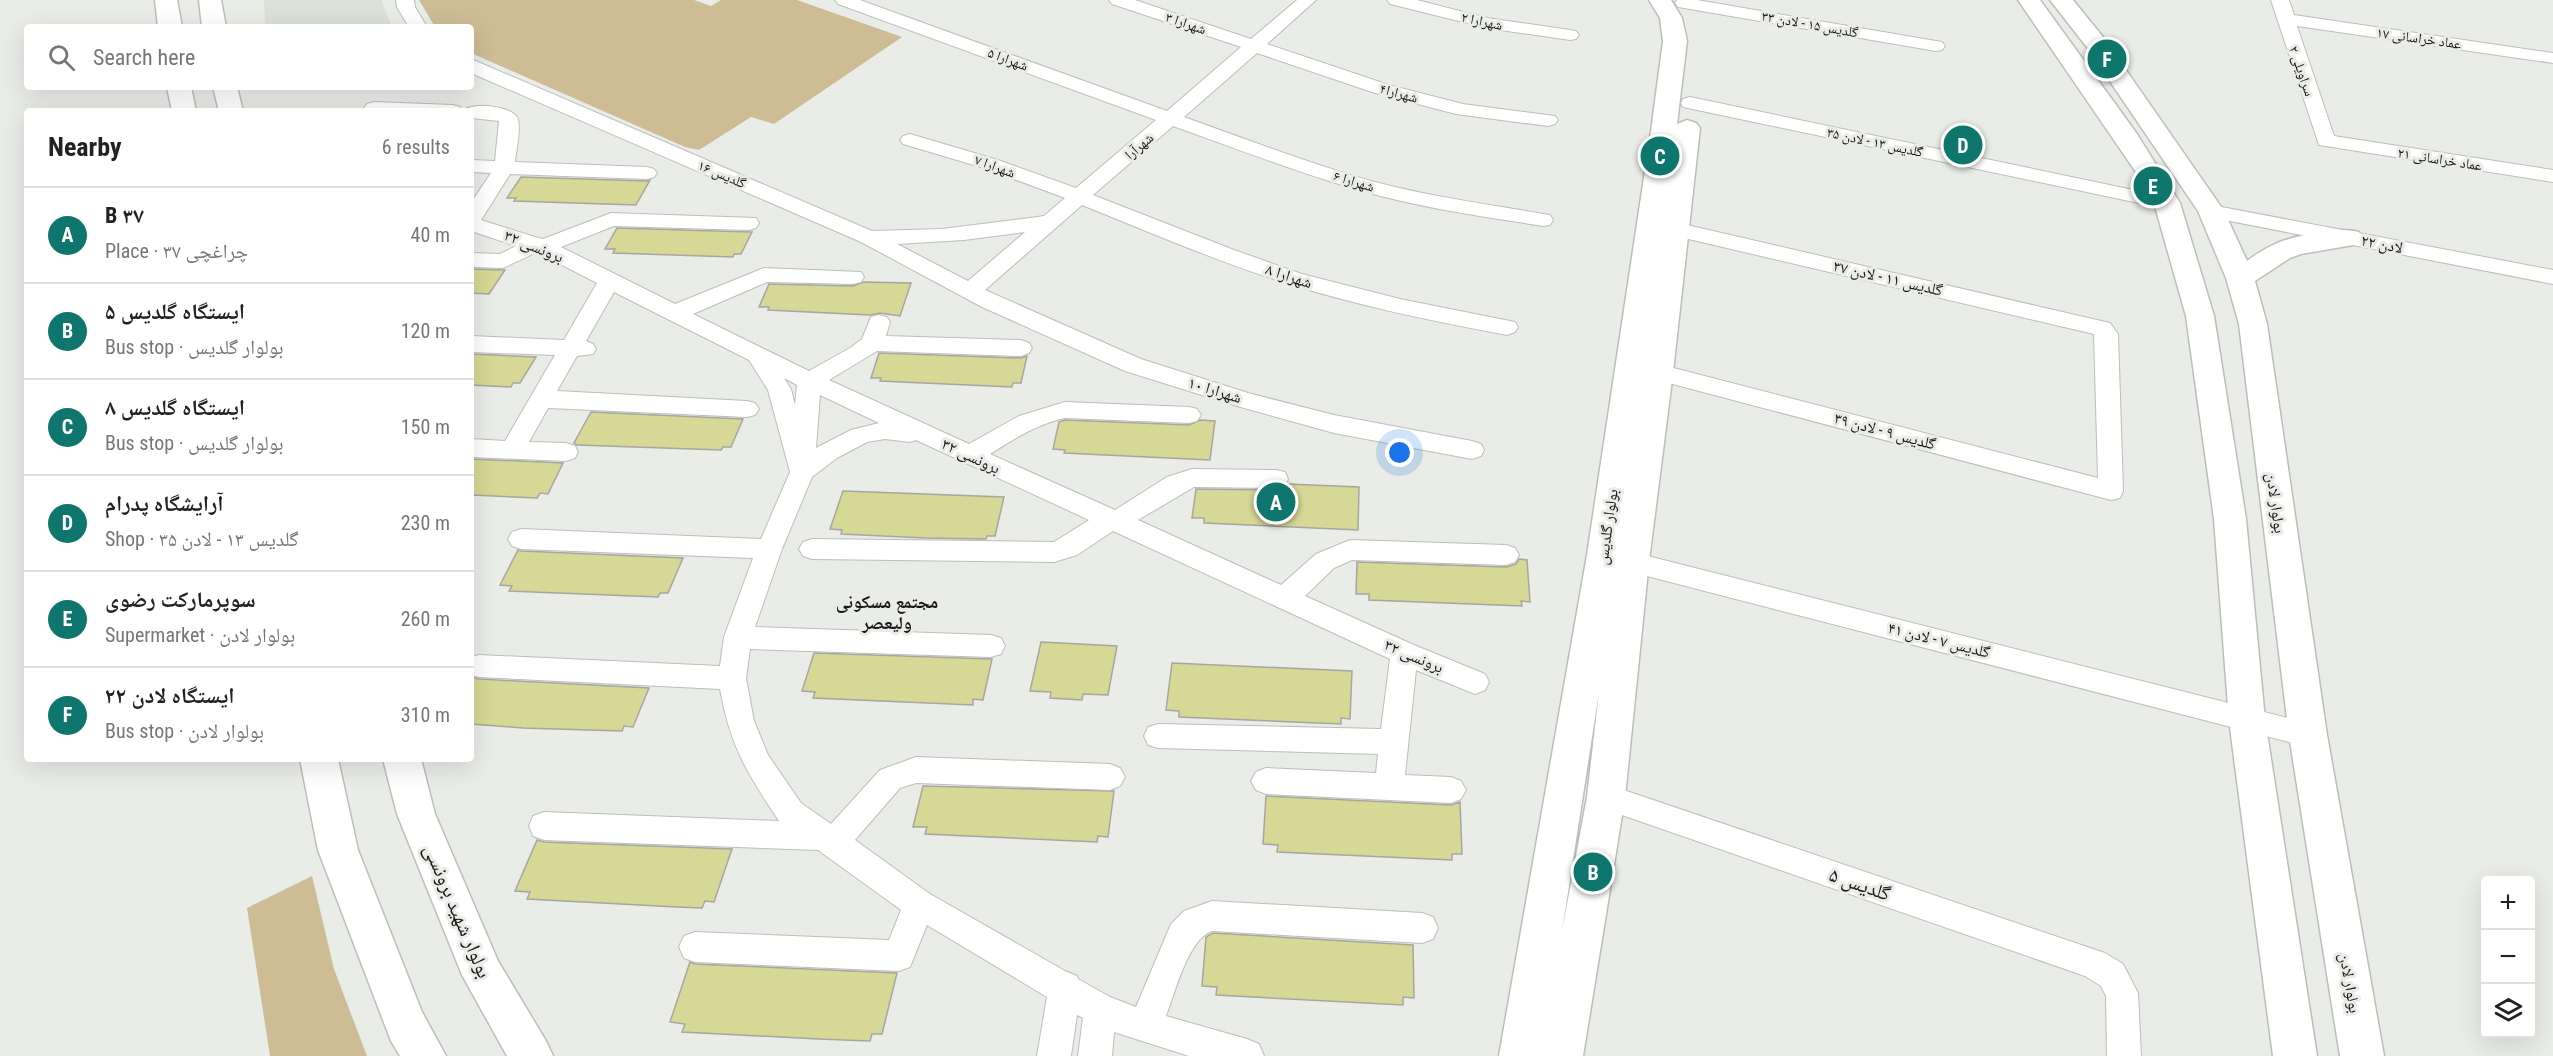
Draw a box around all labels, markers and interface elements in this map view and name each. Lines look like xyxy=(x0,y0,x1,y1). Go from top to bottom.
street label: گلدیس ۱۵ - لادن ۳۳ xyxy=(1760,8,1860,41)
street label: شهرارا ۳ xyxy=(1163,9,1208,38)
street label: شهرارا ۲ xyxy=(1460,9,1504,34)
search box xyxy=(24,24,474,90)
street label: عماد خراسانی ۱۷ xyxy=(2376,24,2462,53)
pin: F xyxy=(2088,36,2126,82)
icon: search xyxy=(45,41,78,74)
street label: شهرارا ۵ xyxy=(985,44,1030,75)
street label: سراویلی ۲ xyxy=(2285,44,2318,99)
text: Search here xyxy=(93,45,195,70)
street label: شهرارا۴ xyxy=(1378,80,1420,107)
pin: D xyxy=(1944,122,1982,168)
street label: گلدیس ۱۳ - لادن ۳۵ xyxy=(1825,124,1925,161)
street label: شهرآرا xyxy=(1122,129,1157,163)
text: Nearby xyxy=(48,132,122,162)
pin: C xyxy=(1640,134,1680,178)
text: 6 results xyxy=(382,135,450,159)
street label: عماد خراسانی ۲۱ xyxy=(2396,144,2483,175)
street label: شهرارا ۷ xyxy=(972,151,1017,182)
street label: گلدیس ۱۶ xyxy=(695,157,749,192)
pin: E xyxy=(2134,164,2172,208)
street label: شهرارا ۶ xyxy=(1331,167,1376,196)
text: B ۳۷ xyxy=(105,203,144,228)
text: A xyxy=(62,223,73,247)
text: 40 m xyxy=(411,223,450,247)
street label: برونسی ۳۲ xyxy=(501,226,566,267)
street label: لادن ۲۲ xyxy=(2359,231,2405,258)
text: Place · چراغچی ۳۷ xyxy=(105,239,248,263)
street label: گلدیس ۱۱ - لادن ۳۷ xyxy=(1831,256,1945,301)
street label: شهرارا ۸ xyxy=(1263,260,1315,292)
text: ایستگاه گلدیس ۵ xyxy=(105,299,245,324)
text: B xyxy=(62,319,73,343)
text: 120 m xyxy=(401,319,450,343)
text: Bus stop · بولوار گلدیس xyxy=(105,335,284,359)
street label: شهرارا ۱۰ xyxy=(1186,373,1244,407)
text: ایستگاه گلدیس ۸ xyxy=(105,395,245,420)
street label: گلدیس ۹ - لادن ۳۹ xyxy=(1832,408,1938,455)
text: C xyxy=(62,415,73,439)
text: 150 m xyxy=(401,415,450,439)
text: Bus stop · بولوار گلدیس xyxy=(105,431,284,455)
street label: برونسی ۳۲ xyxy=(938,434,1003,479)
your location xyxy=(1385,438,1414,467)
street label: بولوار لادن xyxy=(2261,472,2290,535)
pin: A xyxy=(1256,480,1296,524)
street label: بولوار گلدیس xyxy=(1592,488,1623,566)
text: آرایشگاه پدرام xyxy=(105,491,224,516)
text: D xyxy=(62,511,73,535)
text: 230 m xyxy=(401,511,450,535)
text: Shop · گلدیس ۱۳ - لادن ۳۵ xyxy=(105,527,299,551)
text: سوپرمارکت رضوی xyxy=(105,587,256,612)
district label: مجتمع مسکونی ولیعصر xyxy=(836,591,938,633)
text: E xyxy=(63,607,72,631)
text: 260 m xyxy=(401,607,450,631)
street label: گلدیس ۷ - لادن ۴۱ xyxy=(1886,618,1992,663)
text: Supermarket · بولوار لادن xyxy=(105,623,295,647)
street label: برونسی ۳۲ xyxy=(1381,635,1446,678)
text: ایستگاه لادن ۲۲ xyxy=(105,683,235,708)
text: F xyxy=(63,703,72,727)
text: 310 m xyxy=(401,703,450,727)
text: Bus stop · بولوار لادن xyxy=(105,719,264,743)
street label: بولوار شهید برونسی xyxy=(419,840,497,982)
pin: B xyxy=(1574,850,1612,894)
street label: گلدیس ۵ xyxy=(1826,862,1894,906)
map controls xyxy=(2481,876,2535,1038)
button: + xyxy=(2481,876,2535,930)
button: − xyxy=(2481,930,2535,984)
street label: بولوار لادن xyxy=(2334,951,2365,1015)
button: layers xyxy=(2481,984,2535,1038)

